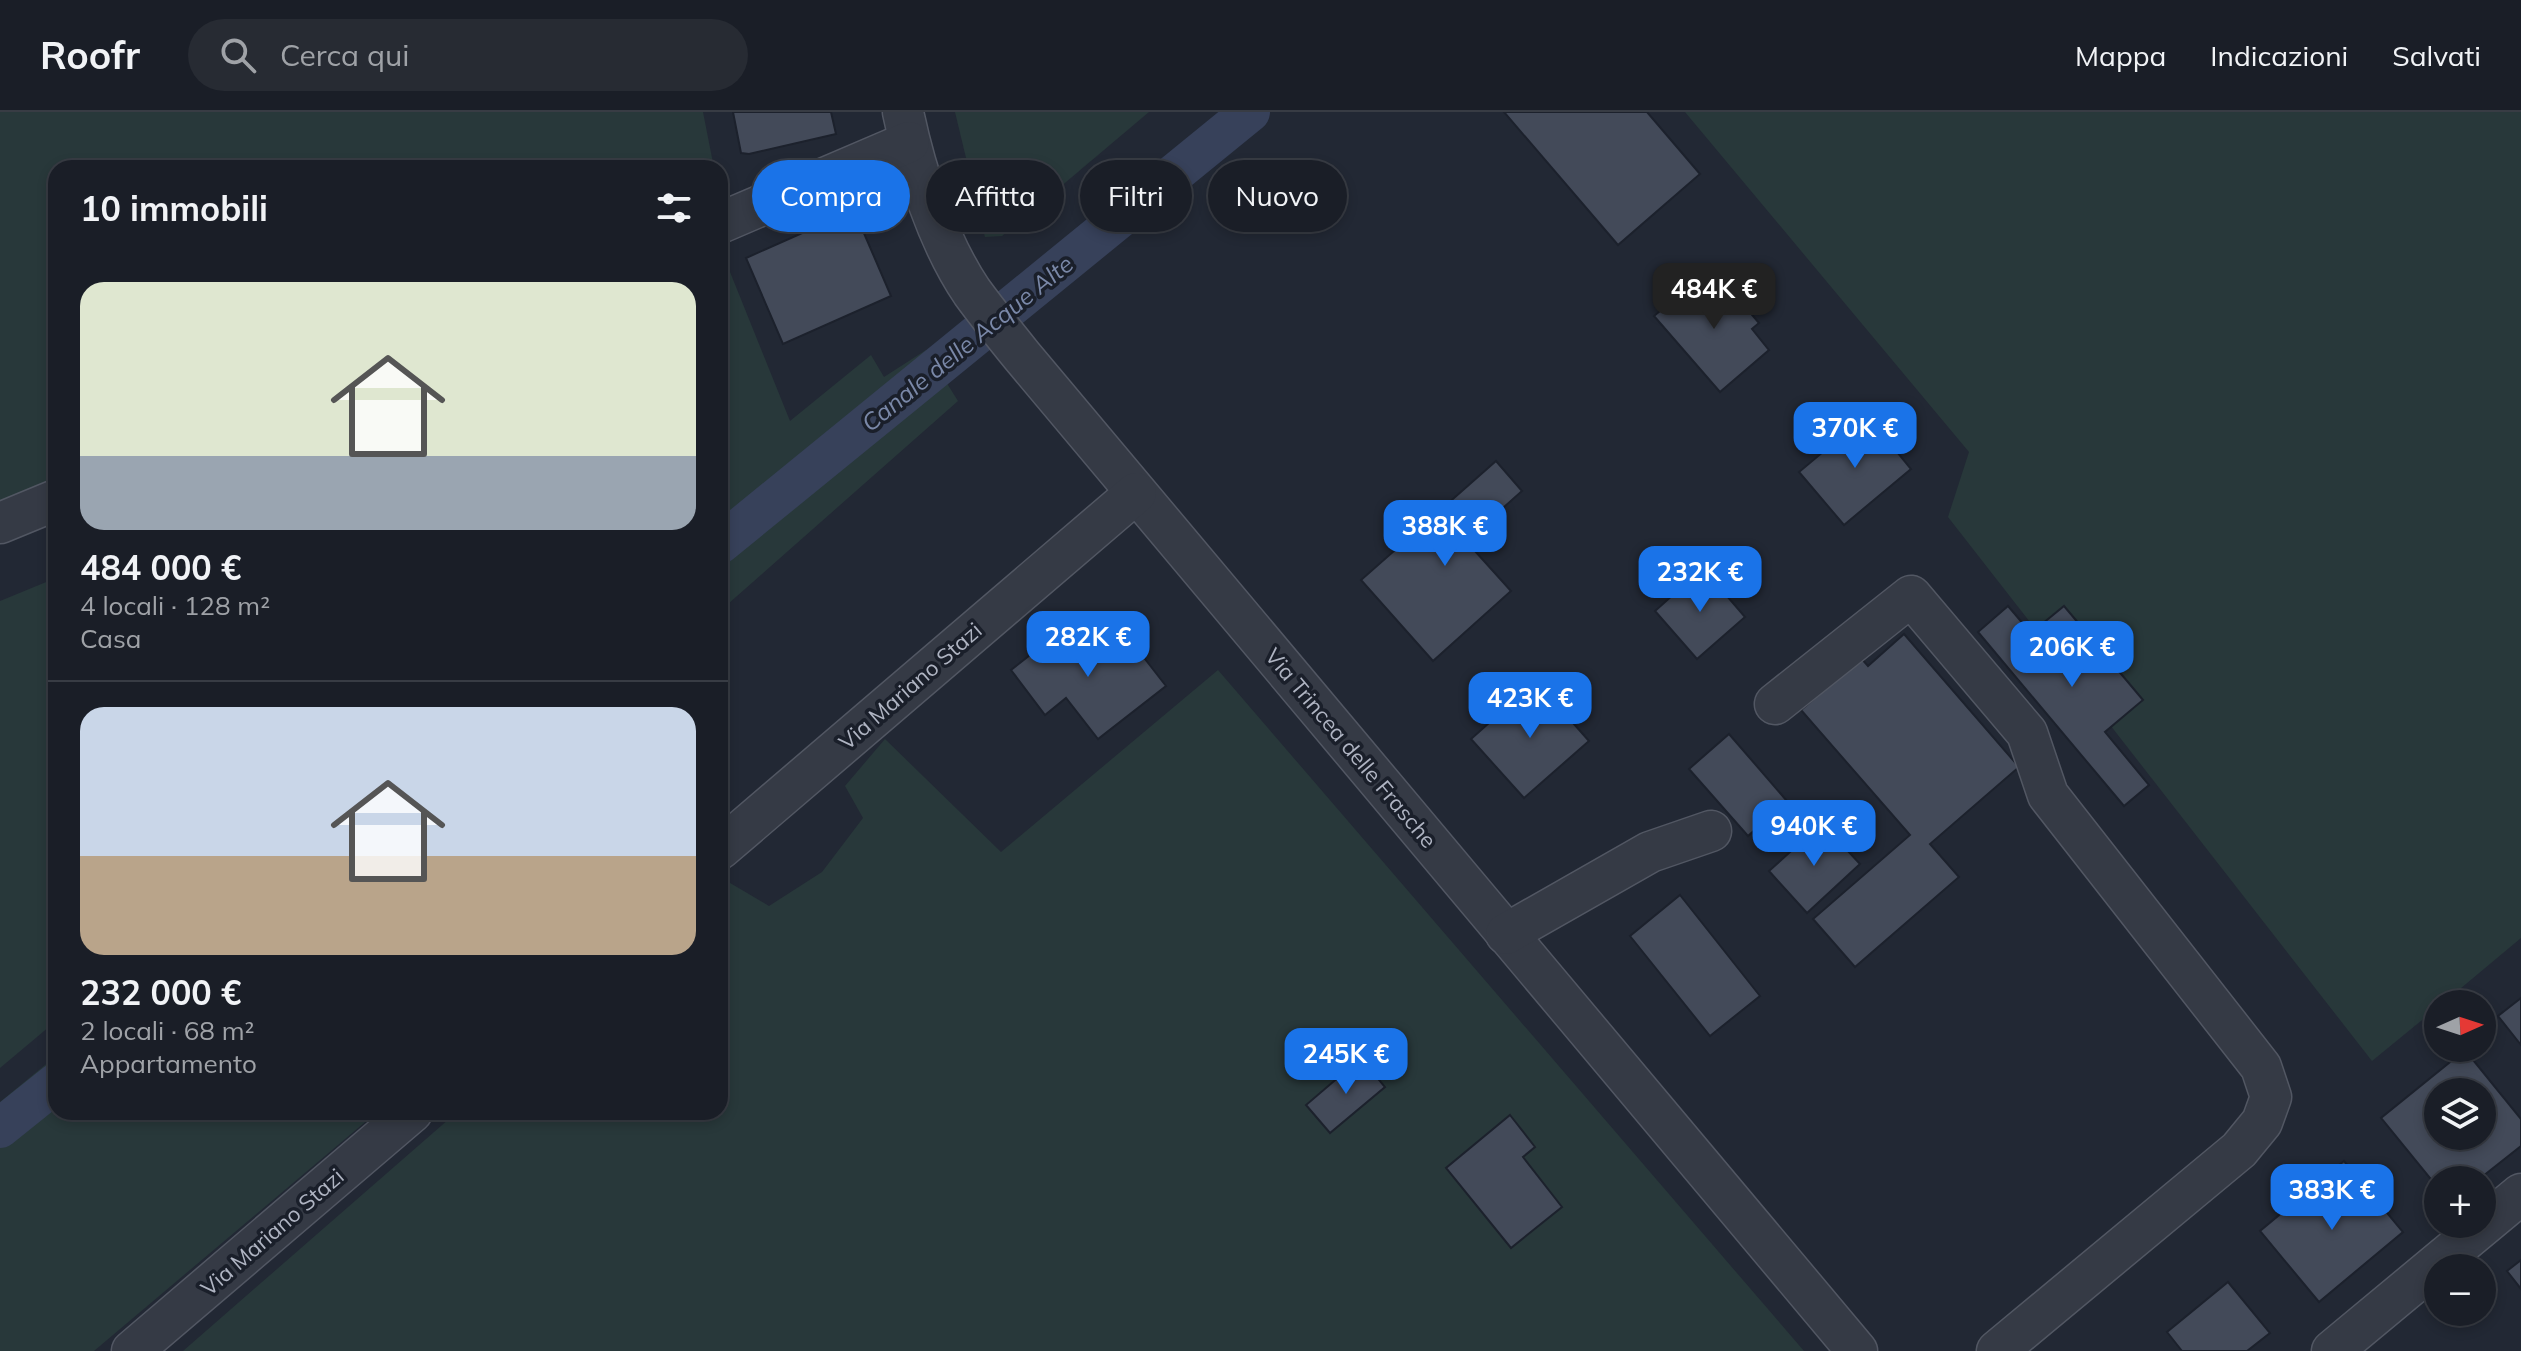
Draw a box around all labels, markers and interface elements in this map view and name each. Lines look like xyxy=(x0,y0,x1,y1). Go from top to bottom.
search box xyxy=(188,19,748,91)
text: Roofr xyxy=(40,31,140,79)
icon: search xyxy=(216,33,260,77)
text: Cerca qui xyxy=(280,36,409,74)
text: Mappa xyxy=(2075,38,2166,73)
text: Indicazioni xyxy=(2210,38,2348,73)
text: Salvati xyxy=(2392,38,2481,73)
chip: Compra xyxy=(752,160,910,232)
chip: Affitta xyxy=(926,160,1064,232)
chip: Filtri xyxy=(1080,160,1192,232)
chip: Nuovo xyxy=(1208,160,1347,232)
icon: filters xyxy=(652,186,696,230)
text: 10 immobili xyxy=(80,187,268,230)
water label: Canale delle Acque Alte xyxy=(855,248,1079,438)
pin: 484K € xyxy=(1649,263,1779,331)
text: 484K € xyxy=(1671,272,1757,305)
icon: home xyxy=(316,334,460,478)
pin: 370K € xyxy=(1790,402,1920,470)
text: 370K € xyxy=(1812,411,1898,444)
pin: 388K € xyxy=(1380,500,1510,568)
text: 388K € xyxy=(1402,509,1488,542)
text: 484 000 € xyxy=(80,546,241,589)
pin: 232K € xyxy=(1635,546,1765,614)
text: 232K € xyxy=(1657,555,1743,588)
text: 4 locali · 128 m² xyxy=(80,589,270,622)
pin: 282K € xyxy=(1023,611,1153,679)
street label: Via Mariano Stazi xyxy=(833,616,987,756)
text: 282K € xyxy=(1045,620,1131,653)
pin: 206K € xyxy=(2007,621,2137,689)
text: Casa xyxy=(80,622,141,655)
text: 206K € xyxy=(2029,630,2115,663)
street label: Via Trincea delle Frasche xyxy=(1259,642,1443,854)
pin: 423K € xyxy=(1465,672,1595,740)
text: 423K € xyxy=(1487,681,1573,714)
icon: home xyxy=(316,759,460,903)
pin: 940K € xyxy=(1749,800,1879,868)
text: 940K € xyxy=(1771,809,1857,842)
text: 232 000 € xyxy=(80,971,241,1014)
north arrow xyxy=(2424,990,2496,1062)
map controls xyxy=(2424,990,2496,1326)
text: 2 locali · 68 m² xyxy=(80,1014,254,1047)
pin: 245K € xyxy=(1281,1028,1411,1096)
text: 245K € xyxy=(1303,1037,1389,1070)
text: Appartamento xyxy=(80,1047,257,1080)
button: layers xyxy=(2424,1078,2496,1150)
street label: Via Mariano Stazi xyxy=(195,1162,349,1302)
pin: 383K € xyxy=(2267,1164,2397,1232)
button: + xyxy=(2424,1166,2496,1238)
text: 383K € xyxy=(2289,1173,2375,1206)
button: − xyxy=(2424,1254,2496,1326)

